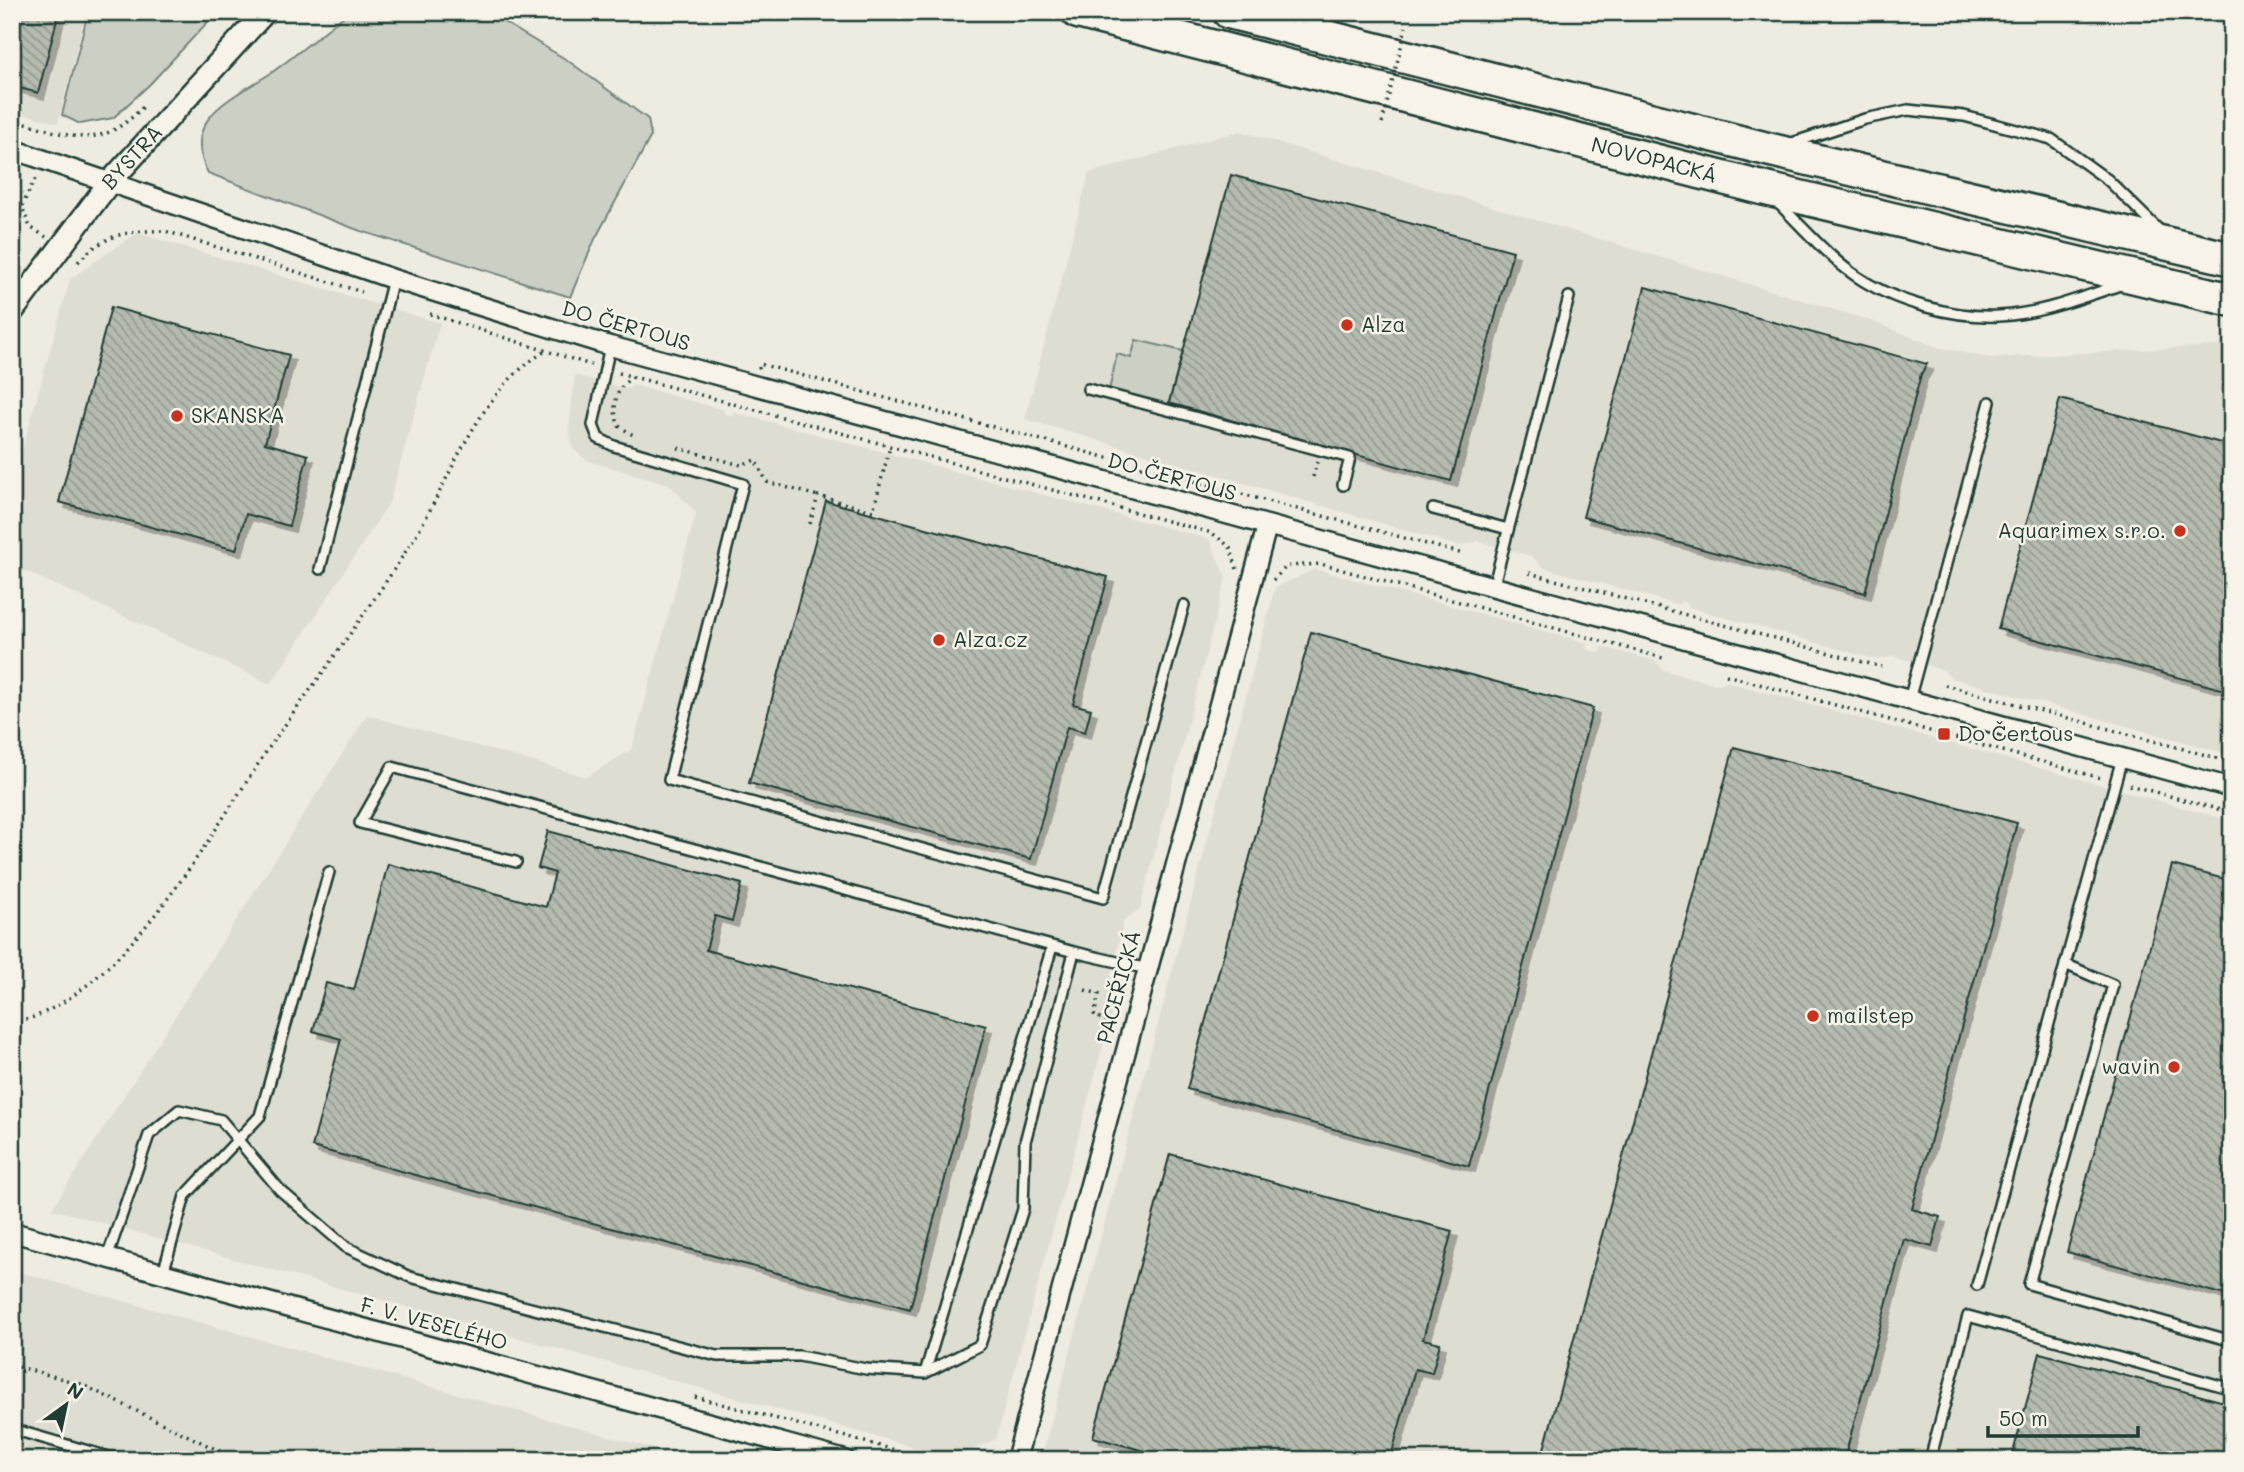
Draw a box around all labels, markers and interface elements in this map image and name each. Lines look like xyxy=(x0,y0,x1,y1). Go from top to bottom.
street label: BYSTRÁ xyxy=(95,118,168,194)
street label: NOVOPACKÁ xyxy=(1589,130,1720,188)
street label: DO ČERTOUS xyxy=(559,293,694,356)
place label: Alza xyxy=(1361,310,1406,337)
marker: Alza xyxy=(1339,317,1355,333)
place label: SKANSKA xyxy=(191,401,285,428)
marker: SKANSKA xyxy=(169,408,185,424)
street label: DO ČERTOUS xyxy=(1105,445,1240,506)
place label: Aquarimex s.r.o. xyxy=(1997,516,2166,543)
marker: Aquarimex s.r.o. xyxy=(2172,523,2188,539)
place label: Alza.cz xyxy=(953,625,1028,652)
marker: Alza.cz xyxy=(931,632,947,648)
place label: Do Čertous xyxy=(1958,719,2074,746)
marker: Do Čertous xyxy=(1936,726,1952,742)
street label: PACEŘICKÁ xyxy=(1089,927,1146,1046)
place label: mailstep xyxy=(1827,1001,1914,1028)
marker: mailstep xyxy=(1805,1008,1821,1024)
place label: wavin xyxy=(2101,1052,2160,1079)
marker: wavin xyxy=(2166,1059,2182,1075)
street label: F. V. VESELÉHO xyxy=(358,1290,511,1355)
north arrow xyxy=(32,1370,102,1440)
text: N xyxy=(63,1376,88,1405)
scale bar xyxy=(1988,1395,2139,1439)
text: 50 m xyxy=(1999,1404,2048,1431)

